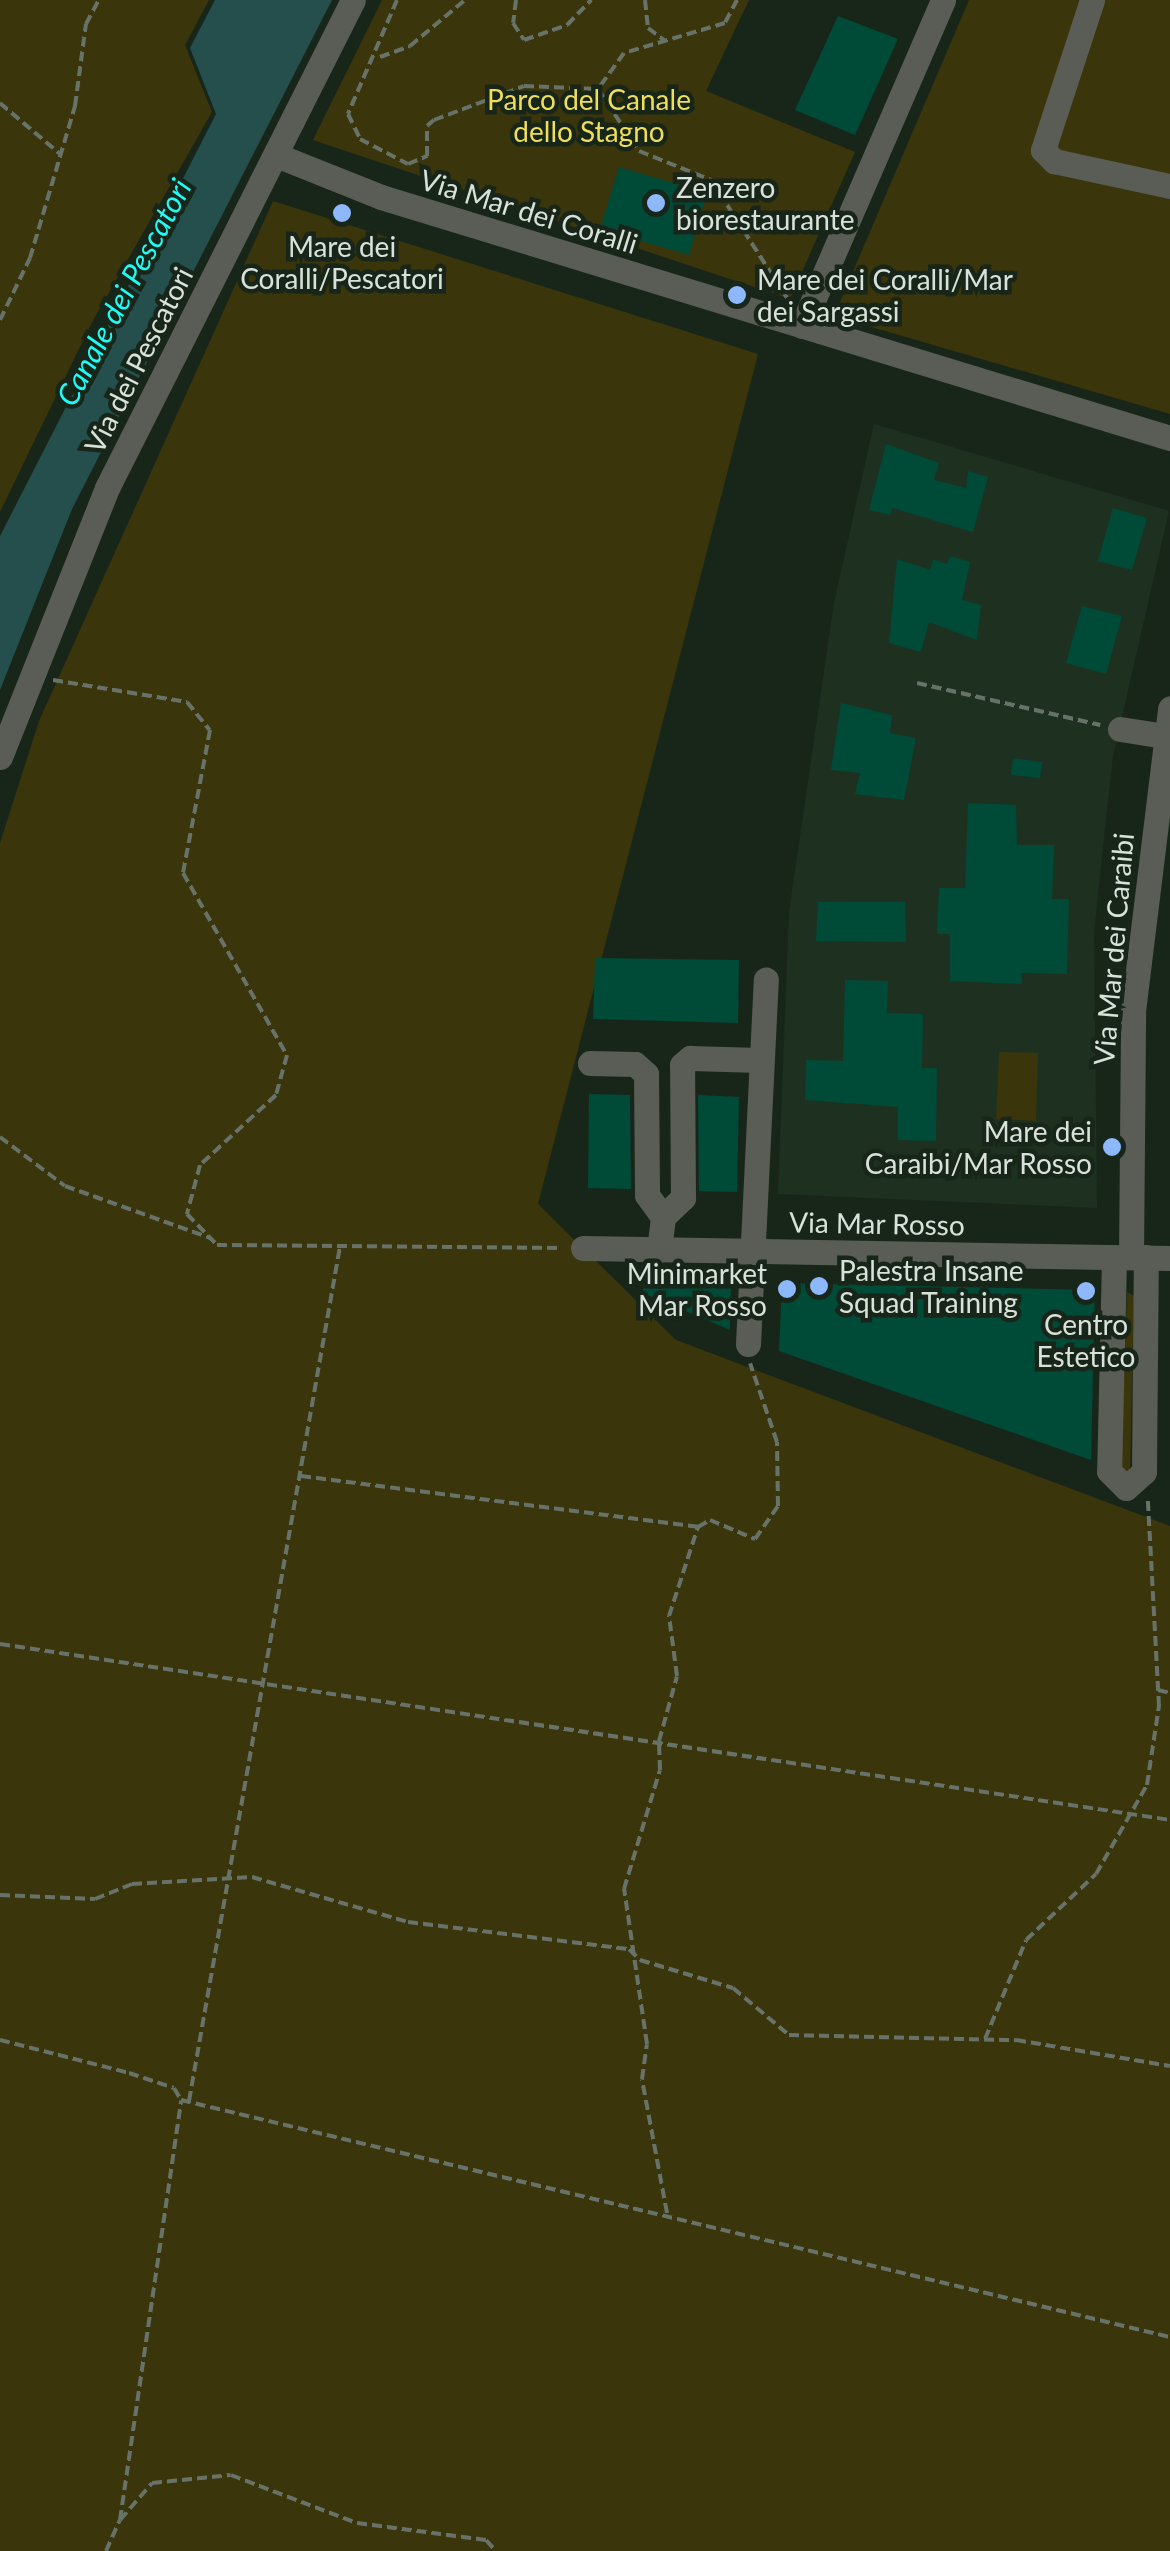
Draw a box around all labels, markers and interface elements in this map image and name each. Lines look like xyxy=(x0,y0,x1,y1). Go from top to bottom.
park label: Parco del Canale dello Stagno xyxy=(487,82,691,148)
street label: Via Mar dei Coralli xyxy=(416,162,642,260)
place label: Zenzero biorestaurante xyxy=(676,170,854,236)
water label: Canale dei Pescatori xyxy=(48,172,198,412)
marker: Zenzero biorestaurante xyxy=(645,192,667,214)
marker: Mare dei Coralli/Pescatori xyxy=(331,202,353,224)
place label: Mare dei Coralli/Pescatori xyxy=(240,229,444,295)
street label: Via dei Pescatori xyxy=(77,262,199,458)
place label: Mare dei Coralli/Mar dei Sargassi xyxy=(757,262,1013,328)
marker: Mare dei Coralli/Mar dei Sargassi xyxy=(726,284,748,306)
street label: Via Mar dei Caraibi xyxy=(1086,831,1140,1067)
place label: Mare dei Caraibi/Mar Rosso xyxy=(864,1114,1092,1180)
marker: Mare dei Caraibi/Mar Rosso xyxy=(1101,1136,1123,1158)
street label: Via Mar Rosso xyxy=(789,1205,965,1241)
place label: Palestra Insane Squad Training xyxy=(839,1253,1024,1319)
place label: Minimarket Mar Rosso xyxy=(627,1256,767,1322)
marker: Palestra Insane Squad Training xyxy=(808,1275,830,1297)
marker: Minimarket Mar Rosso xyxy=(776,1278,798,1300)
marker: Centro Estetico xyxy=(1075,1280,1097,1302)
place label: Centro Estetico xyxy=(1037,1307,1135,1373)

